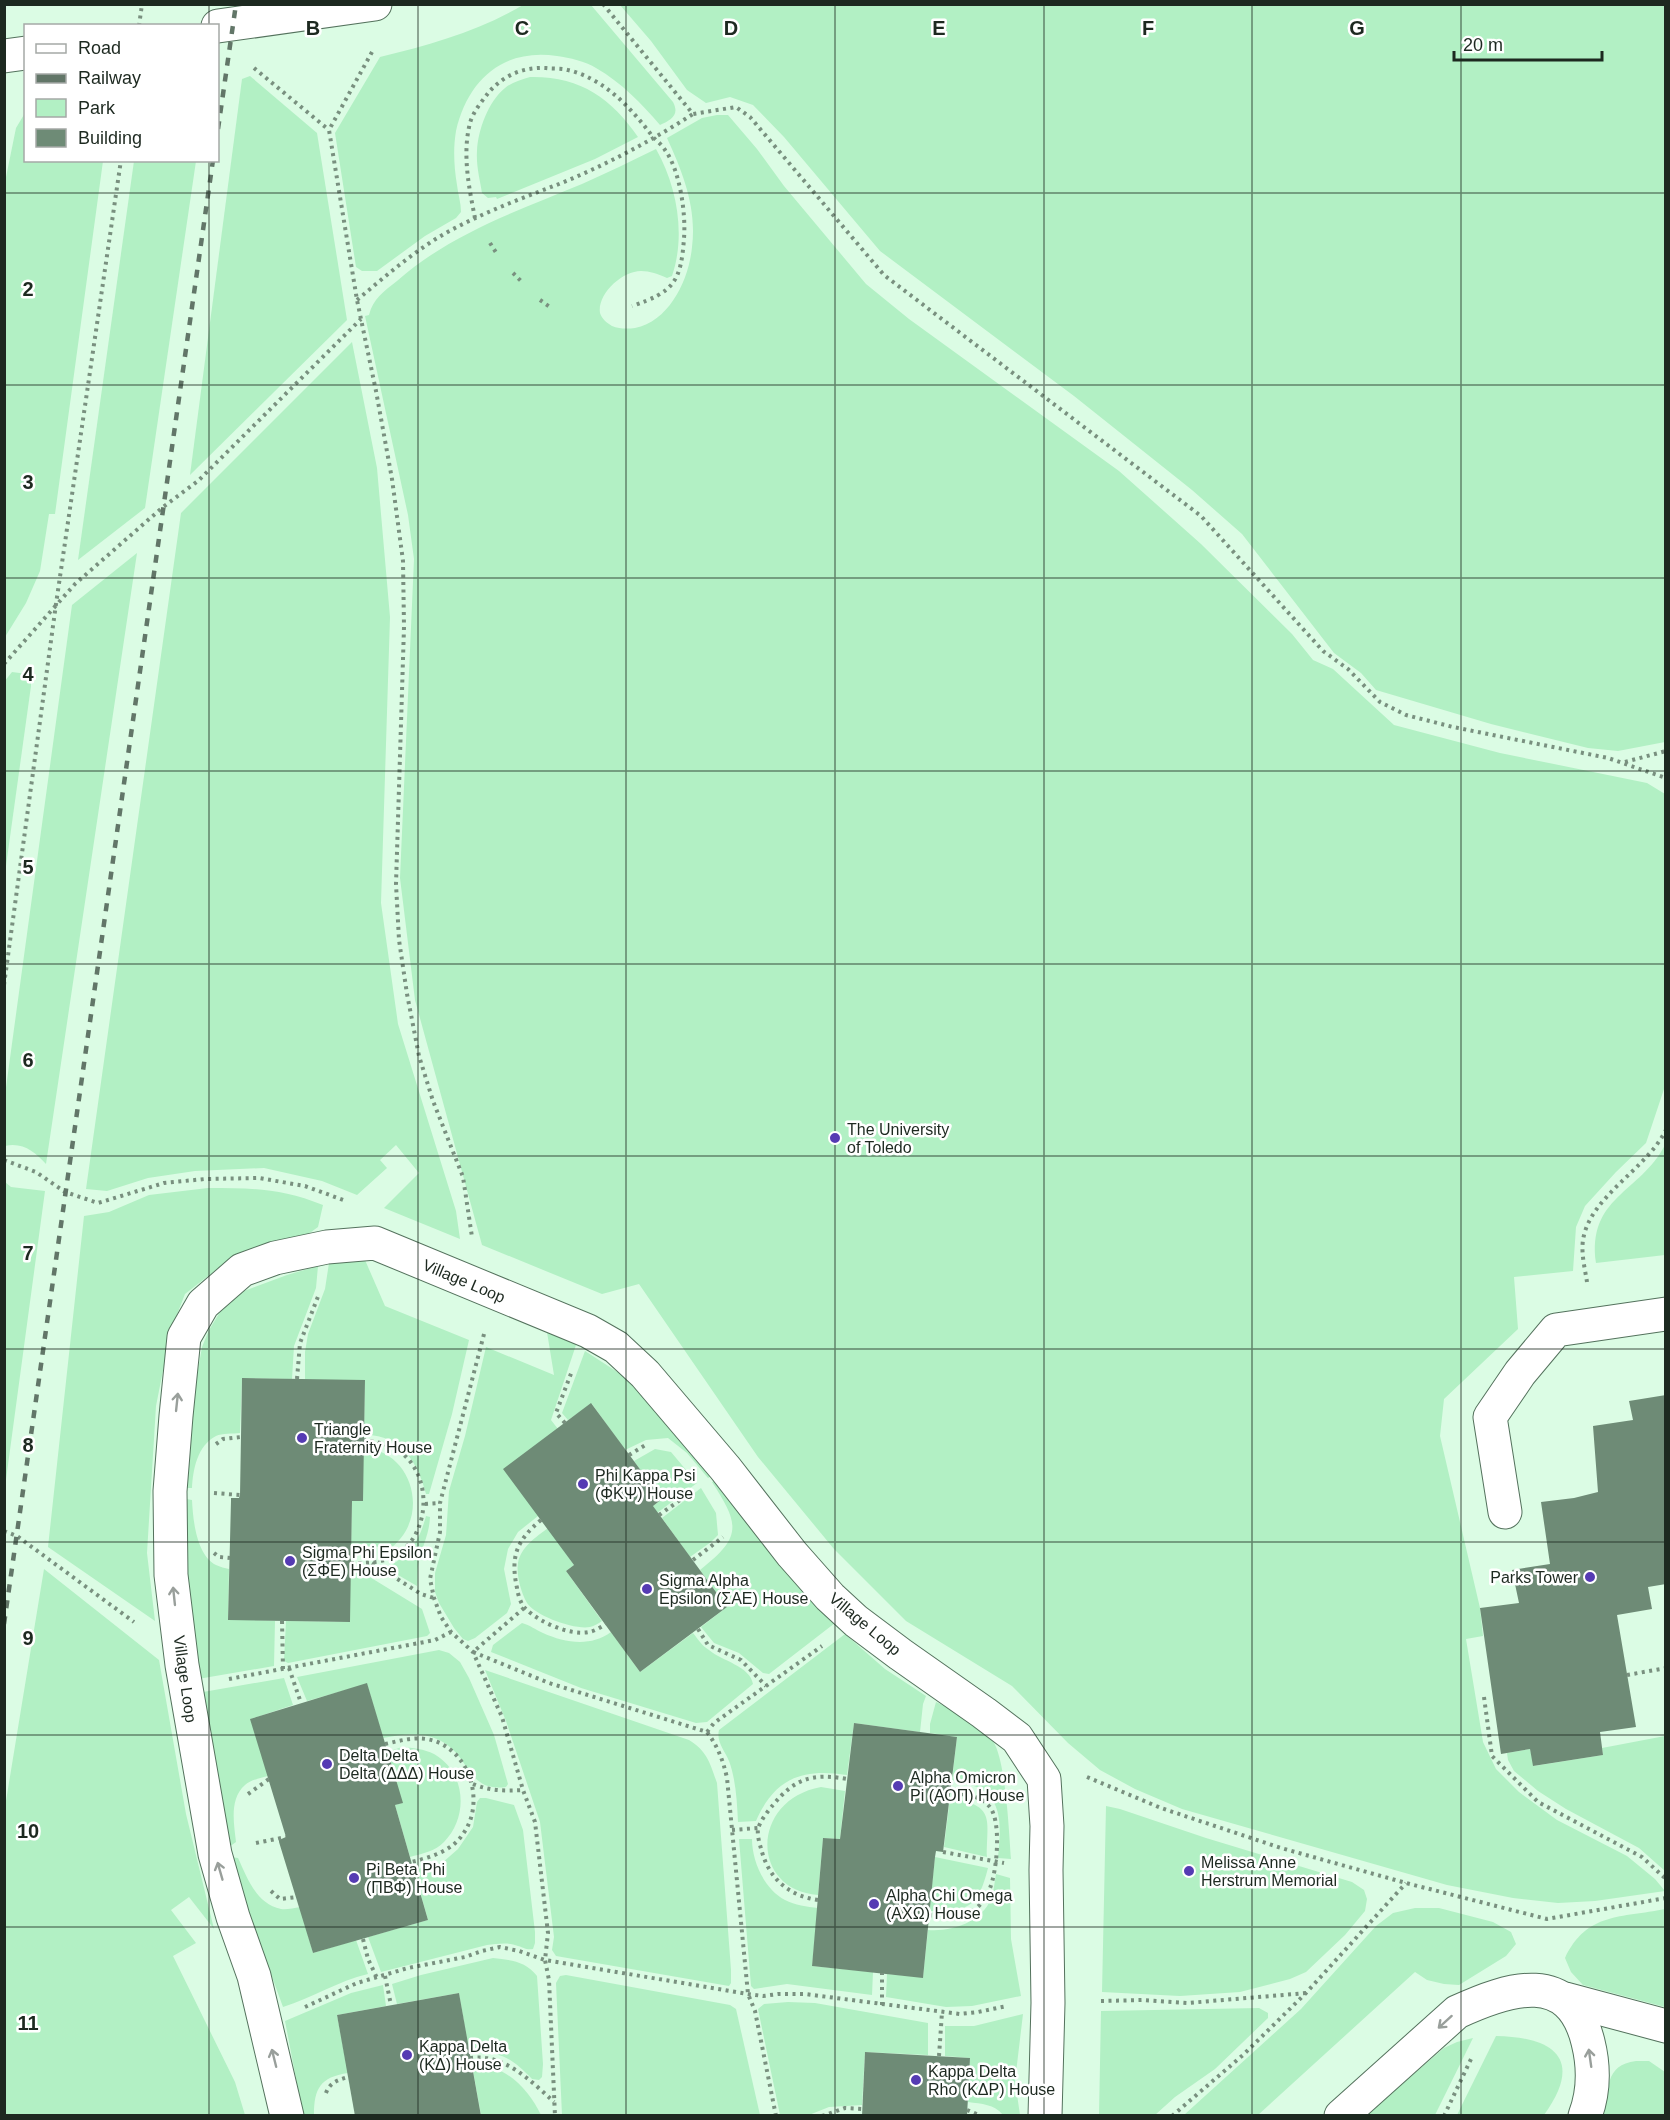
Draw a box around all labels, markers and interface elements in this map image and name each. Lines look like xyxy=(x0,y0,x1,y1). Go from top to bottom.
text: B xyxy=(306,17,320,39)
text: C xyxy=(515,17,529,39)
text: D xyxy=(724,17,738,39)
text: E xyxy=(932,17,946,39)
text: F xyxy=(1142,17,1154,39)
text: G xyxy=(1349,17,1365,39)
legend xyxy=(24,24,219,162)
scale bar xyxy=(1454,24,1602,62)
text: 20 m xyxy=(1463,35,1503,55)
text: Road xyxy=(78,38,121,58)
text: Railway xyxy=(78,68,141,88)
text: Park xyxy=(78,98,116,118)
text: Building xyxy=(78,128,142,148)
text: 2 xyxy=(22,278,34,300)
text: 3 xyxy=(22,471,34,493)
text: 4 xyxy=(22,663,34,685)
text: 5 xyxy=(22,856,34,878)
text: 6 xyxy=(22,1049,34,1071)
place label: The University of Toledo xyxy=(847,1121,949,1156)
marker: The University of Toledo xyxy=(828,1131,842,1145)
text: 7 xyxy=(22,1242,34,1264)
street label: Village Loop xyxy=(420,1256,508,1306)
one-way arrow xyxy=(172,1392,183,1412)
place label: Triangle Fraternity House xyxy=(314,1421,432,1456)
marker: Triangle Fraternity House xyxy=(295,1431,309,1445)
text: 8 xyxy=(22,1434,34,1456)
place label: Phi Kappa Psi (ΦΚΨ) House xyxy=(595,1467,696,1502)
marker: Phi Kappa Psi (ΦΚΨ) House xyxy=(576,1477,590,1491)
place label: Sigma Phi Epsilon (ΣΦΕ) House xyxy=(302,1544,432,1579)
marker: Sigma Phi Epsilon (ΣΦΕ) House xyxy=(283,1554,297,1568)
place label: Parks Tower xyxy=(1490,1569,1579,1586)
marker: Parks Tower xyxy=(1583,1570,1597,1584)
place label: Sigma Alpha Epsilon (ΣΑΕ) House xyxy=(659,1572,809,1607)
marker: Sigma Alpha Epsilon (ΣΑΕ) House xyxy=(640,1582,654,1596)
one-way arrow xyxy=(168,1587,179,1607)
street label: Village Loop xyxy=(826,1589,904,1659)
text: 9 xyxy=(22,1627,34,1649)
street label: Village Loop xyxy=(170,1634,200,1724)
place label: Delta Delta Delta (ΔΔΔ) House xyxy=(339,1747,474,1782)
marker: Delta Delta Delta (ΔΔΔ) House xyxy=(320,1757,334,1771)
place label: Alpha Omicron Pi (ΑΟΠ) House xyxy=(910,1769,1024,1804)
marker: Alpha Omicron Pi (ΑΟΠ) House xyxy=(891,1779,905,1793)
text: 10 xyxy=(17,1820,39,1842)
place label: Melissa Anne Herstrum Memorial xyxy=(1201,1854,1337,1889)
place label: Pi Beta Phi (ΠΒΦ) House xyxy=(366,1861,462,1896)
one-way arrow xyxy=(214,1862,225,1881)
marker: Melissa Anne Herstrum Memorial xyxy=(1182,1864,1196,1878)
marker: Pi Beta Phi (ΠΒΦ) House xyxy=(347,1871,361,1885)
place label: Alpha Chi Omega (ΑΧΩ) House xyxy=(886,1887,1012,1922)
marker: Alpha Chi Omega (ΑΧΩ) House xyxy=(867,1897,881,1911)
text: 11 xyxy=(17,2012,39,2034)
one-way arrow xyxy=(1438,2015,1453,2029)
place label: Kappa Delta (ΚΔ) House xyxy=(419,2038,507,2073)
marker: Kappa Delta (ΚΔ) House xyxy=(400,2048,414,2062)
one-way arrow xyxy=(268,2049,280,2068)
one-way arrow xyxy=(1585,2049,1596,2068)
place label: Kappa Delta Rho (ΚΔΡ) House xyxy=(928,2063,1055,2098)
marker: Kappa Delta Rho (ΚΔΡ) House xyxy=(909,2073,923,2087)

